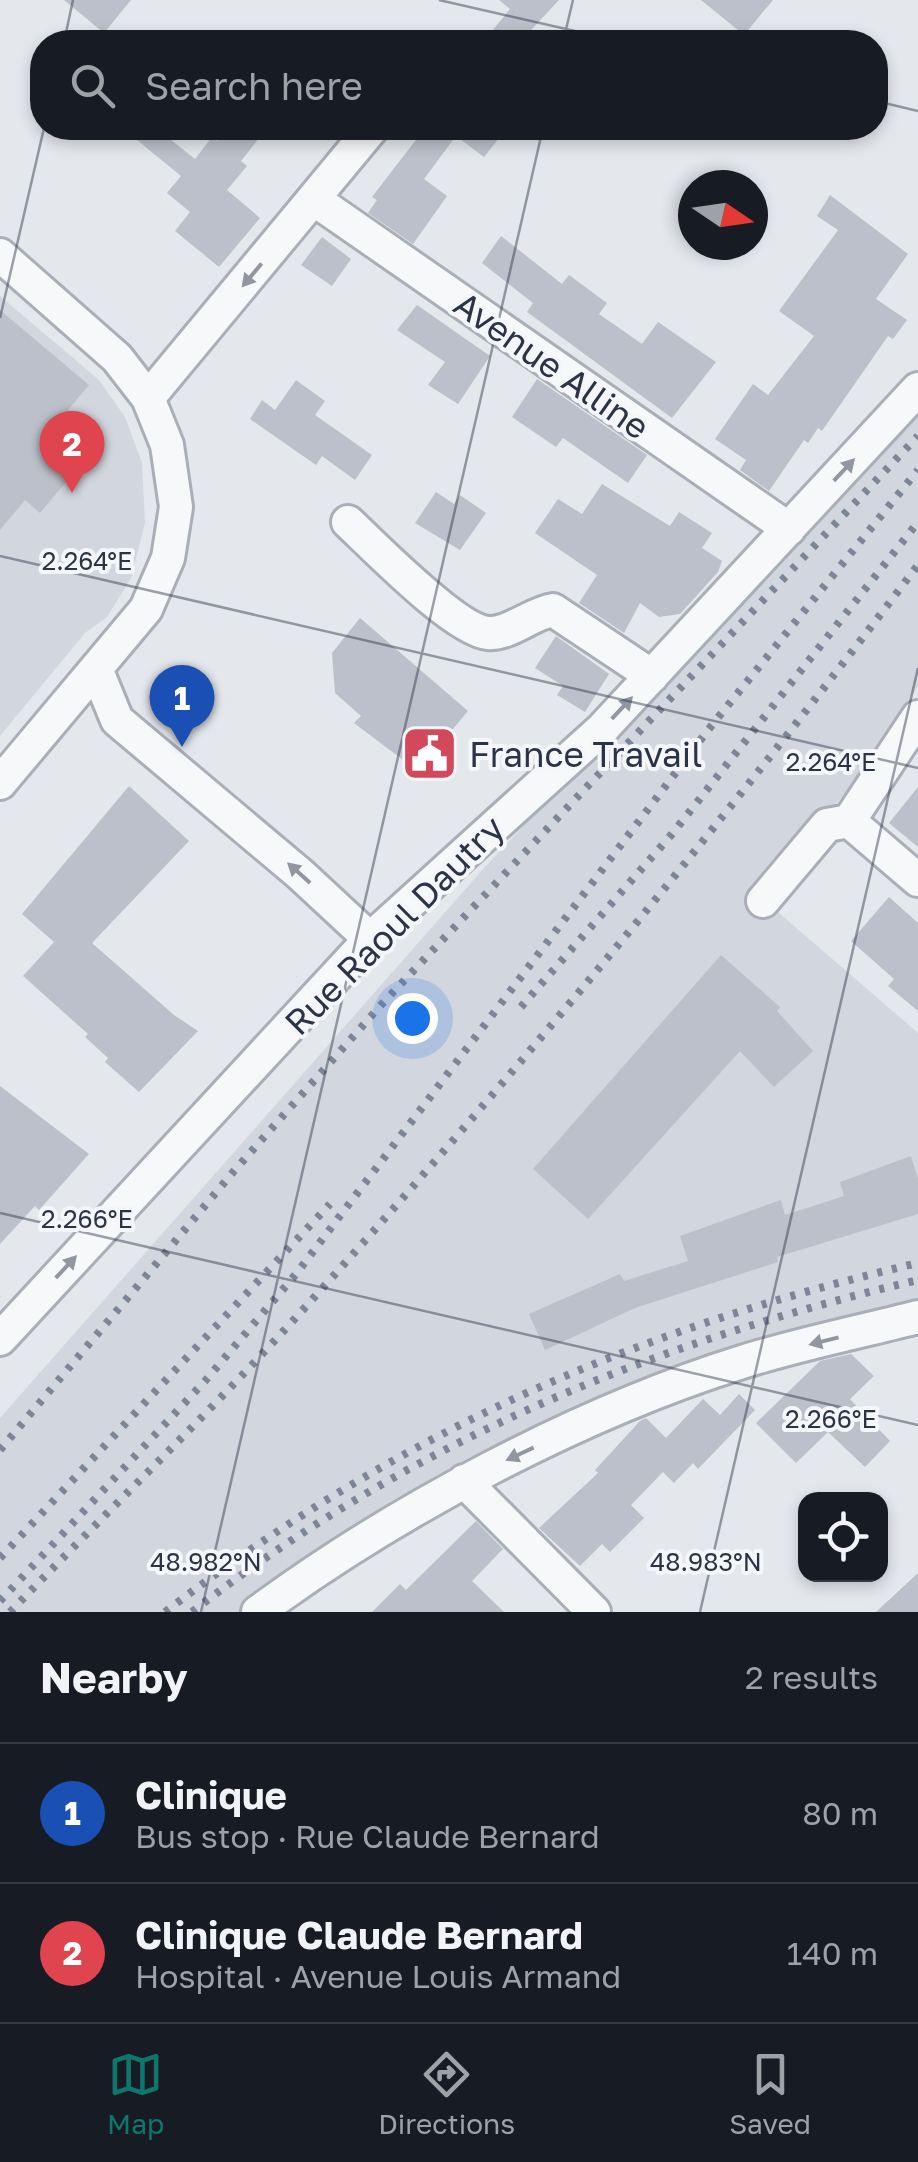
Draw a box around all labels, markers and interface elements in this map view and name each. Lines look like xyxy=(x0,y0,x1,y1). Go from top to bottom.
search box xyxy=(30,30,888,140)
icon: search xyxy=(65,58,120,113)
text: Search here xyxy=(145,63,363,108)
north arrow xyxy=(678,170,768,260)
one-way arrow xyxy=(242,263,263,288)
street label: Avenue Alline xyxy=(446,282,658,448)
pin: 2 xyxy=(40,410,104,493)
one-way arrow xyxy=(832,458,855,482)
text: 2.264°E xyxy=(42,545,132,576)
pin: 1 xyxy=(150,664,214,747)
one-way arrow xyxy=(610,696,634,720)
public building icon: France Travail xyxy=(400,724,460,784)
place label: France Travail xyxy=(469,733,702,775)
text: 2.264°E xyxy=(786,746,876,777)
street label: Rue Raoul Dautry xyxy=(276,807,512,1043)
one-way arrow xyxy=(287,862,311,885)
your location xyxy=(387,993,438,1044)
text: 2.266°E xyxy=(41,1203,133,1234)
one-way arrow xyxy=(54,1255,77,1279)
one-way arrow xyxy=(808,1334,839,1349)
text: 2.266°E xyxy=(785,1403,877,1434)
one-way arrow xyxy=(505,1446,534,1463)
map controls xyxy=(798,1492,888,1582)
button: locate xyxy=(798,1492,888,1582)
text: 48.982°N xyxy=(150,1546,262,1577)
text: 48.983°N xyxy=(650,1546,762,1577)
text: Nearby xyxy=(40,1652,188,1702)
text: 2 results xyxy=(745,1658,878,1696)
text: Clinique xyxy=(135,1772,287,1817)
text: 1 xyxy=(64,1794,81,1832)
text: 80 m xyxy=(802,1794,878,1832)
text: Bus stop · Rue Claude Bernard xyxy=(135,1817,600,1855)
text: Clinique Claude Bernard xyxy=(135,1912,583,1957)
text: 2 xyxy=(63,1934,82,1972)
text: 140 m xyxy=(787,1934,878,1972)
text: Hospital · Avenue Louis Armand xyxy=(135,1957,621,1995)
tab: Map xyxy=(107,2047,164,2140)
tab: Directions xyxy=(378,2047,515,2140)
tab: Saved xyxy=(729,2047,811,2140)

